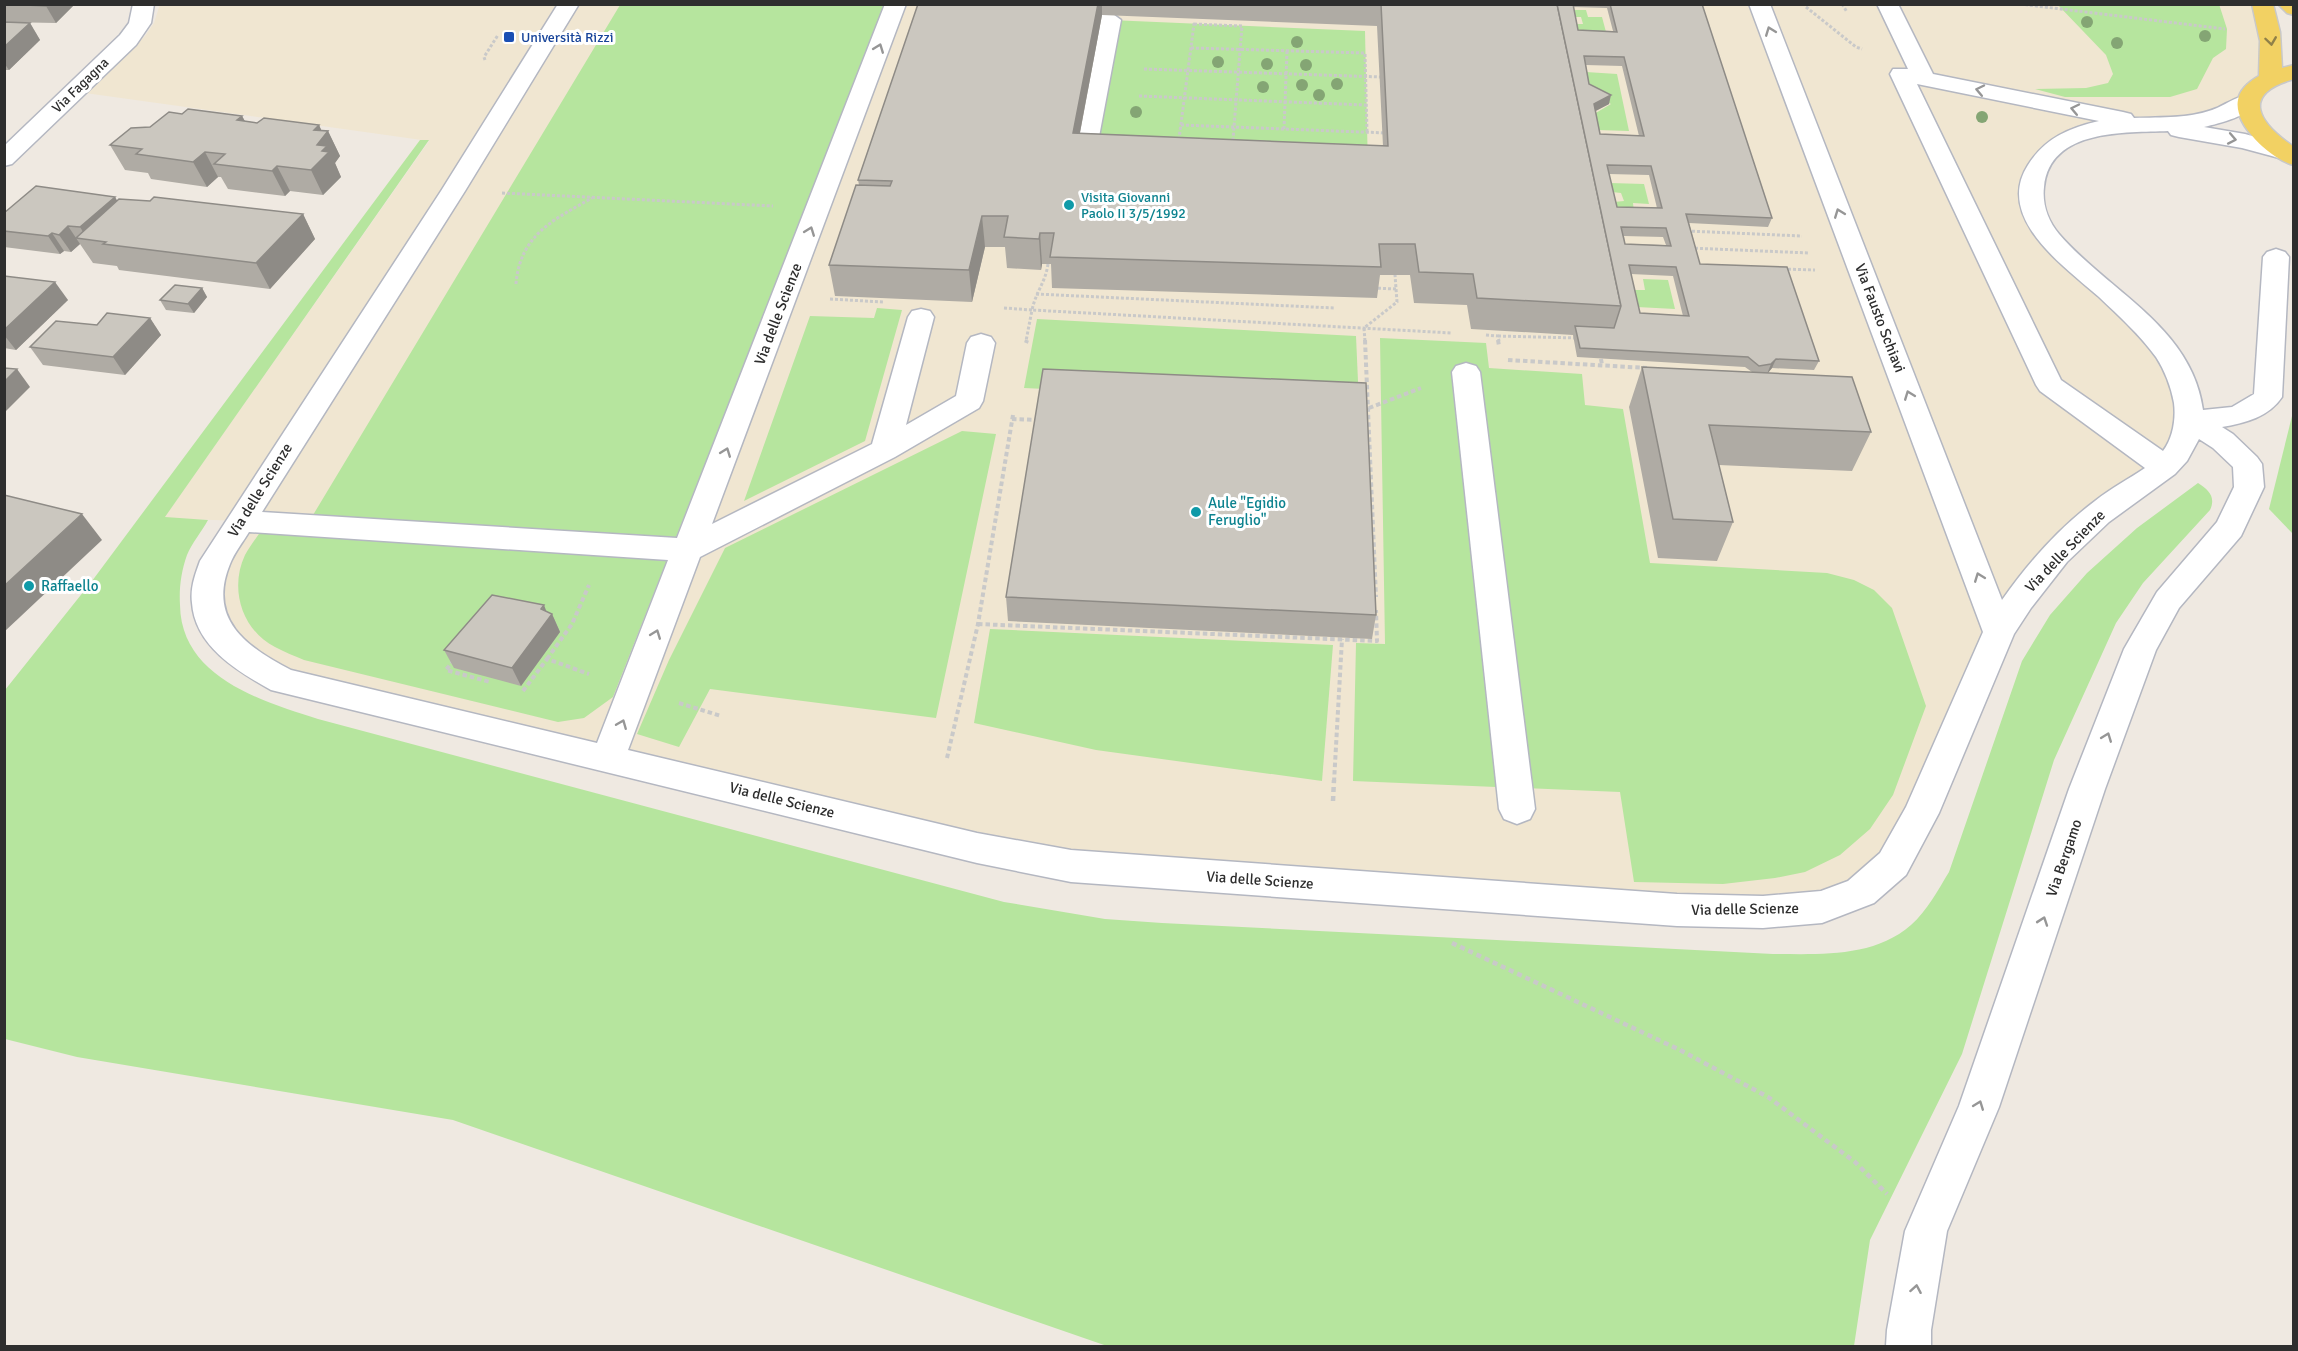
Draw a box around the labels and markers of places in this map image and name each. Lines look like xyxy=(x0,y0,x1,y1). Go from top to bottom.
place label: Università Rizzi xyxy=(521,29,613,46)
marker: Università Rizzi xyxy=(502,30,516,44)
place label: Visita Giovanni Paolo II 3/5/1992 xyxy=(1081,189,1186,222)
marker: Visita Giovanni Paolo II 3/5/1992 xyxy=(1062,198,1076,212)
place label: Aule "Egidio Feruglio" xyxy=(1208,494,1286,529)
marker: Aule "Egidio Feruglio" xyxy=(1189,505,1203,519)
place label: Raffaello xyxy=(41,577,99,595)
marker: Raffaello xyxy=(22,579,36,593)

